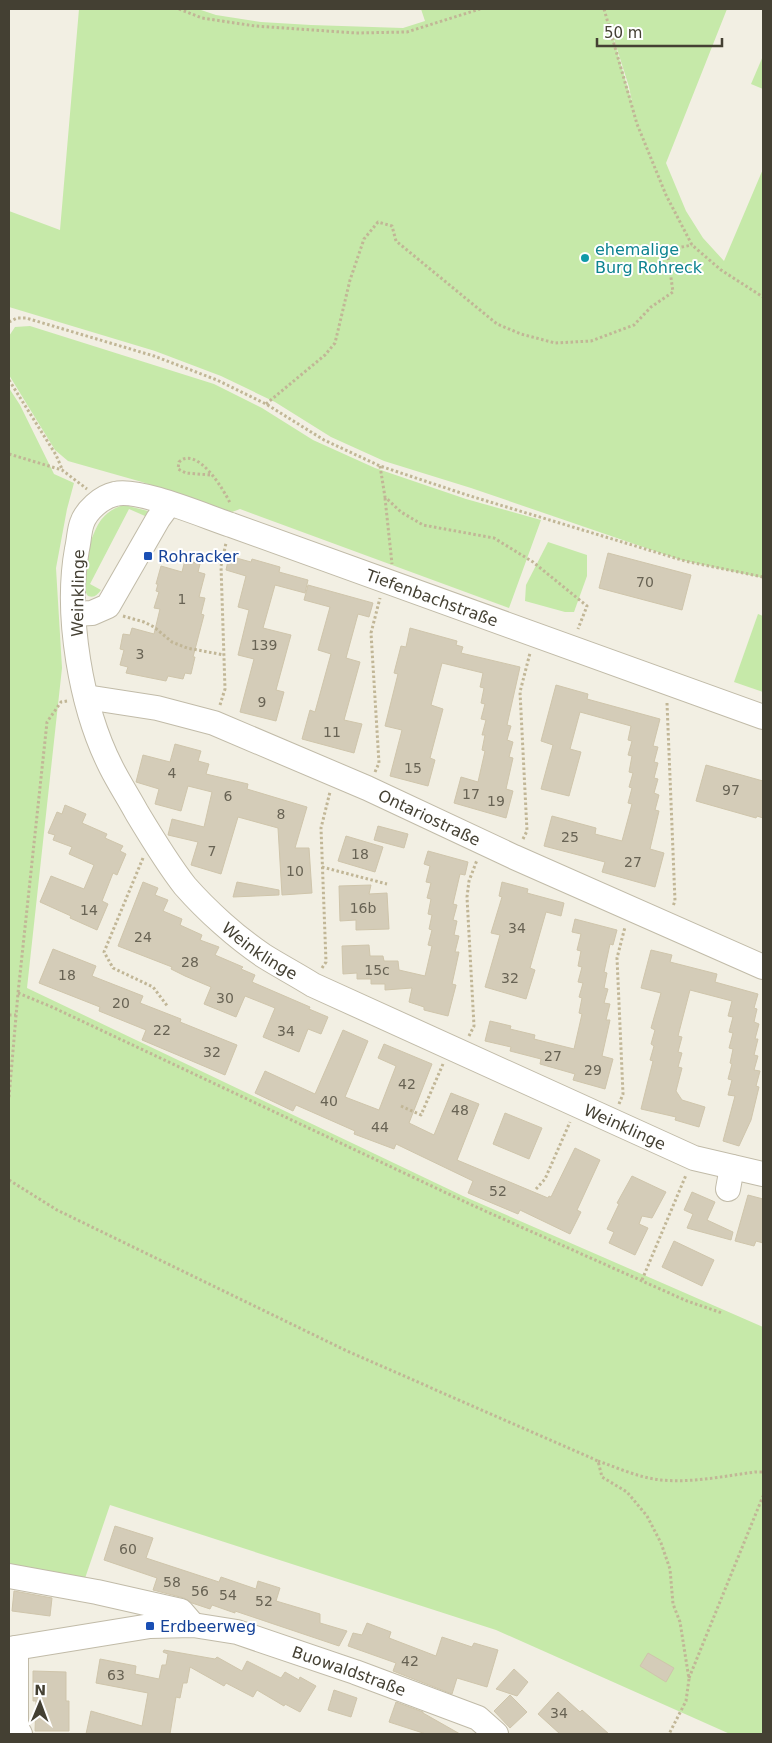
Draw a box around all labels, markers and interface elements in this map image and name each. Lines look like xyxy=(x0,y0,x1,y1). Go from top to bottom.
scale bar xyxy=(597,15,722,47)
text: 50 m xyxy=(604,24,642,42)
place label: ehemalige Burg Rohreck xyxy=(595,240,703,277)
marker: ehemalige Burg Rohreck xyxy=(579,252,591,264)
place label: Rohracker xyxy=(158,547,239,566)
street label: Weinklinge xyxy=(68,549,88,637)
marker: Rohracker xyxy=(142,550,154,562)
street label: Tiefenbachstraße xyxy=(363,565,501,631)
house number: 70 xyxy=(636,574,654,590)
house number: 1 xyxy=(178,591,186,607)
house number: 139 xyxy=(251,637,277,653)
house number: 3 xyxy=(136,646,144,662)
house number: 9 xyxy=(258,694,266,710)
house number: 11 xyxy=(323,724,341,740)
house number: 15 xyxy=(404,760,422,776)
house number: 4 xyxy=(168,765,177,781)
house number: 97 xyxy=(722,782,740,798)
street label: Ontariostraße xyxy=(375,785,484,849)
house number: 17 xyxy=(462,786,480,802)
house number: 6 xyxy=(224,788,233,804)
house number: 19 xyxy=(487,793,505,809)
house number: 8 xyxy=(277,806,285,822)
house number: 25 xyxy=(561,829,579,845)
house number: 7 xyxy=(208,843,216,859)
house number: 18 xyxy=(351,846,369,862)
house number: 27 xyxy=(624,854,642,870)
house number: 10 xyxy=(286,863,304,879)
house number: 16b xyxy=(350,900,376,916)
house number: 14 xyxy=(80,902,98,918)
street label: Weinklinge xyxy=(218,918,301,983)
house number: 34 xyxy=(508,920,526,936)
house number: 24 xyxy=(134,929,152,945)
house number: 28 xyxy=(181,954,199,970)
house number: 15c xyxy=(364,962,390,978)
house number: 18 xyxy=(58,967,76,983)
house number: 32 xyxy=(501,970,519,986)
house number: 30 xyxy=(216,990,234,1006)
house number: 20 xyxy=(112,995,130,1011)
house number: 22 xyxy=(153,1022,171,1038)
house number: 34 xyxy=(277,1023,295,1039)
house number: 32 xyxy=(203,1044,221,1060)
house number: 27 xyxy=(544,1048,562,1064)
house number: 29 xyxy=(584,1062,602,1078)
house number: 42 xyxy=(398,1076,416,1092)
house number: 40 xyxy=(320,1093,338,1109)
street label: Weinklinge xyxy=(581,1100,669,1153)
house number: 48 xyxy=(451,1102,469,1118)
house number: 44 xyxy=(371,1119,389,1135)
house number: 52 xyxy=(489,1183,507,1199)
house number: 60 xyxy=(119,1541,137,1557)
house number: 58 xyxy=(163,1574,181,1590)
house number: 56 xyxy=(191,1583,209,1599)
house number: 54 xyxy=(219,1587,237,1603)
house number: 52 xyxy=(255,1593,273,1609)
place label: Erdbeerweg xyxy=(160,1617,256,1636)
marker: Erdbeerweg xyxy=(144,1620,156,1632)
street label: Buowaldstraße xyxy=(290,1642,409,1700)
house number: 42 xyxy=(401,1653,419,1669)
house number: 63 xyxy=(107,1667,125,1683)
north arrow xyxy=(15,1678,65,1728)
text: N xyxy=(34,1682,46,1698)
house number: 34 xyxy=(550,1705,568,1721)

